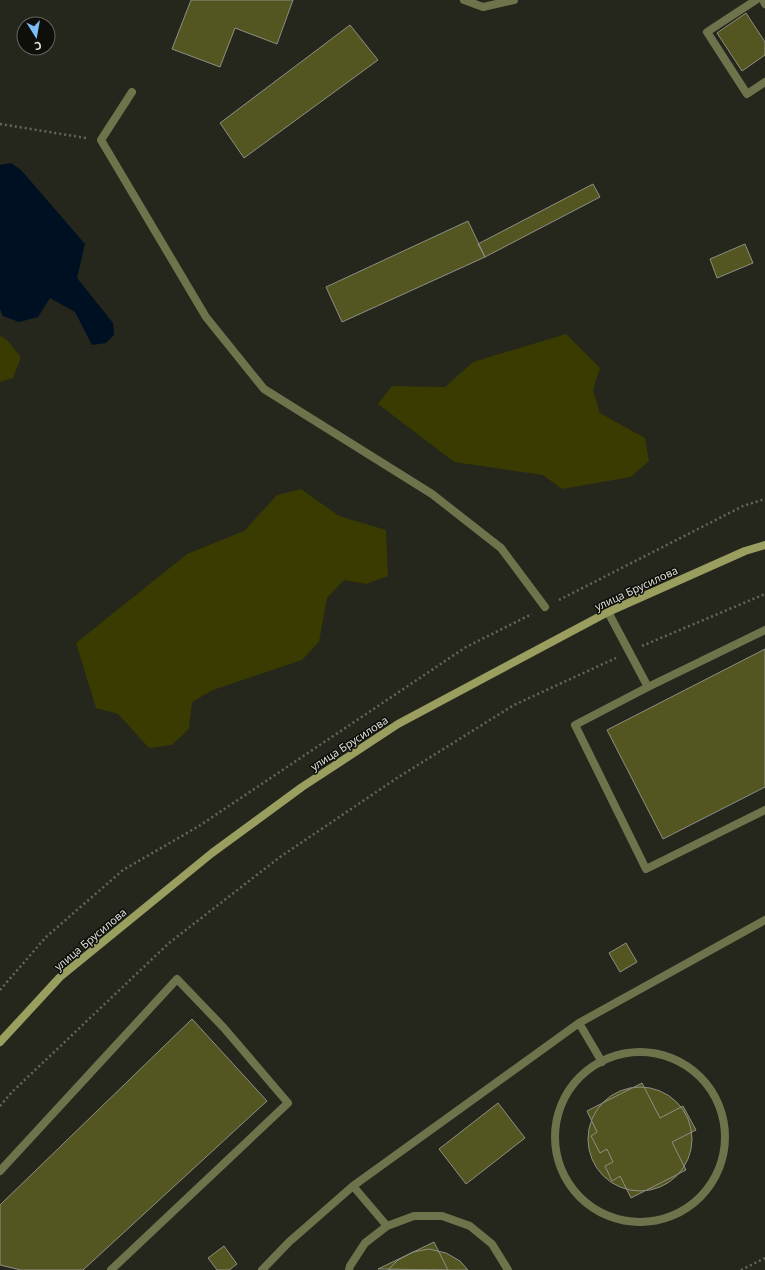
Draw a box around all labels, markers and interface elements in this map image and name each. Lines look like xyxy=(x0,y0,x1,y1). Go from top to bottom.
north arrow xyxy=(16,16,56,56)
text: С xyxy=(33,38,43,54)
street label: улица Брусилова xyxy=(592,562,680,614)
street label: улица Брусилова xyxy=(307,712,391,774)
street label: улица Брусилова xyxy=(51,904,129,974)

